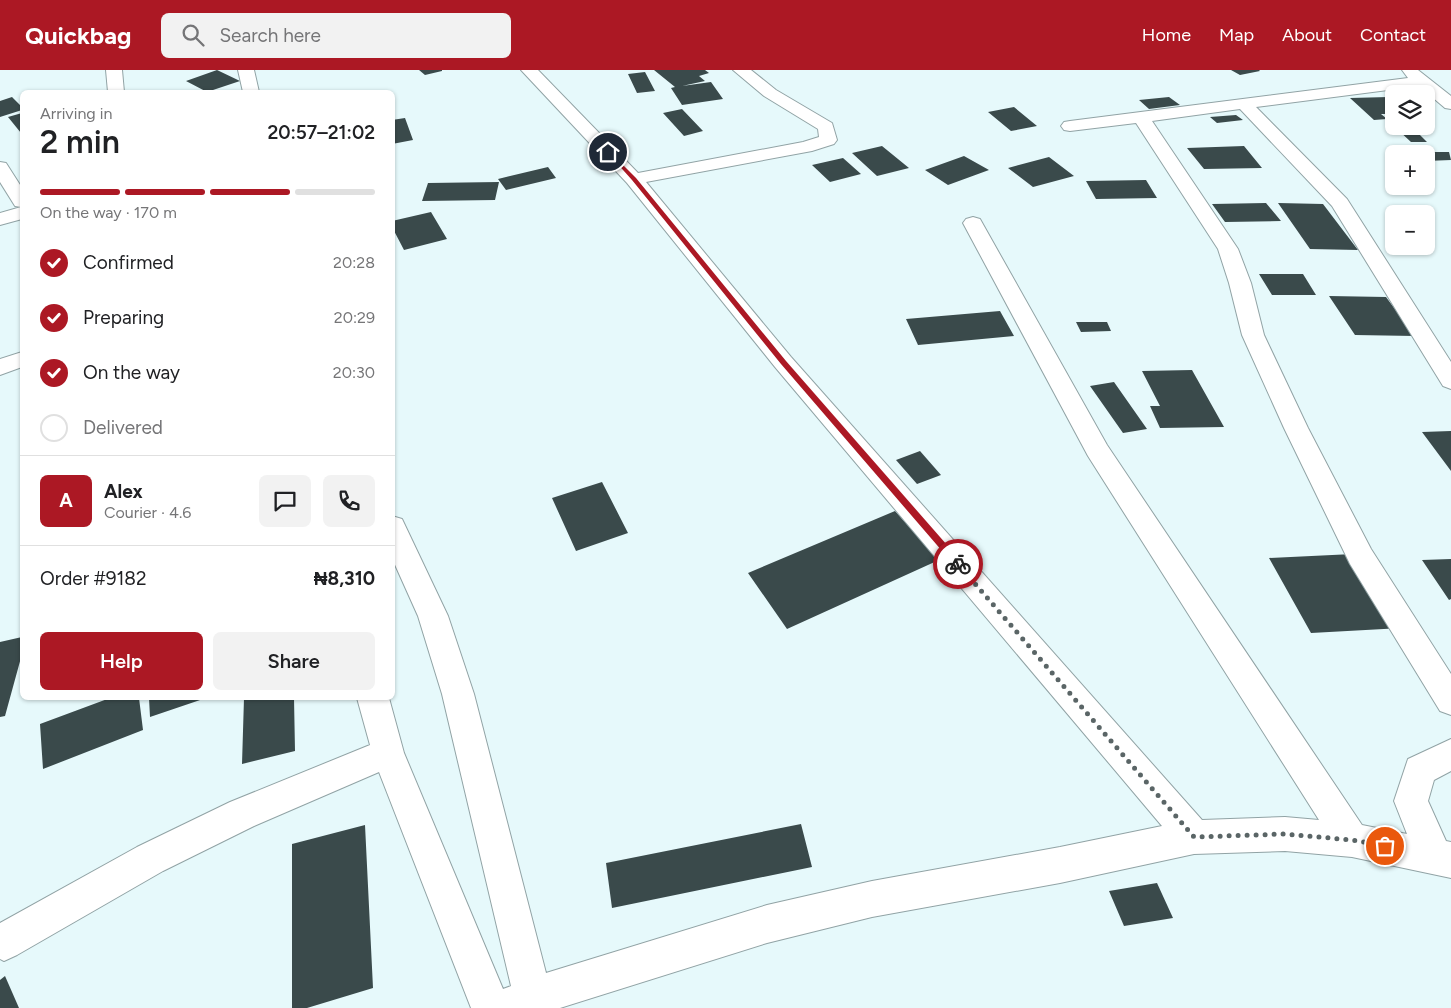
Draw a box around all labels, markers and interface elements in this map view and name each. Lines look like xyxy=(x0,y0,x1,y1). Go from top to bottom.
search box xyxy=(161,13,511,58)
text: Quickbag xyxy=(25,21,131,50)
icon: search xyxy=(179,21,207,49)
text: Search here xyxy=(219,24,321,47)
text: Home xyxy=(1142,24,1191,46)
text: Map xyxy=(1219,24,1254,46)
text: About xyxy=(1282,24,1332,46)
text: Contact xyxy=(1360,24,1426,46)
map controls xyxy=(1385,85,1435,255)
button: layers xyxy=(1385,85,1435,135)
text: Arriving in xyxy=(40,104,112,123)
text: 20:57–21:02 xyxy=(267,121,375,144)
text: 2 min xyxy=(40,123,120,161)
pin xyxy=(587,131,629,173)
icon: home xyxy=(594,138,622,166)
button: + xyxy=(1385,145,1435,195)
text: On the way · 170 m xyxy=(40,203,177,222)
button: − xyxy=(1385,205,1435,255)
icon: check xyxy=(40,249,68,277)
text: Confirmed xyxy=(83,251,174,274)
text: 20:28 xyxy=(333,253,375,272)
icon: check xyxy=(40,304,68,332)
text: Preparing xyxy=(83,306,164,329)
text: 20:29 xyxy=(334,308,375,327)
icon: check xyxy=(40,359,68,387)
text: On the way xyxy=(83,361,180,384)
text: 20:30 xyxy=(333,363,375,382)
text: Delivered xyxy=(83,416,163,439)
button: chat xyxy=(259,475,311,527)
button: phone xyxy=(323,475,375,527)
text: Alex xyxy=(104,480,143,503)
text: A xyxy=(59,489,73,512)
text: Courier · 4.6 xyxy=(104,503,191,522)
courier xyxy=(933,539,983,589)
icon: bike xyxy=(944,550,972,578)
text: Order #9182 xyxy=(40,567,147,590)
text: ₦8,310 xyxy=(314,567,375,590)
button: Help xyxy=(40,632,203,690)
button: Share xyxy=(213,632,375,690)
pin xyxy=(1364,825,1406,867)
icon: bag xyxy=(1371,832,1399,860)

